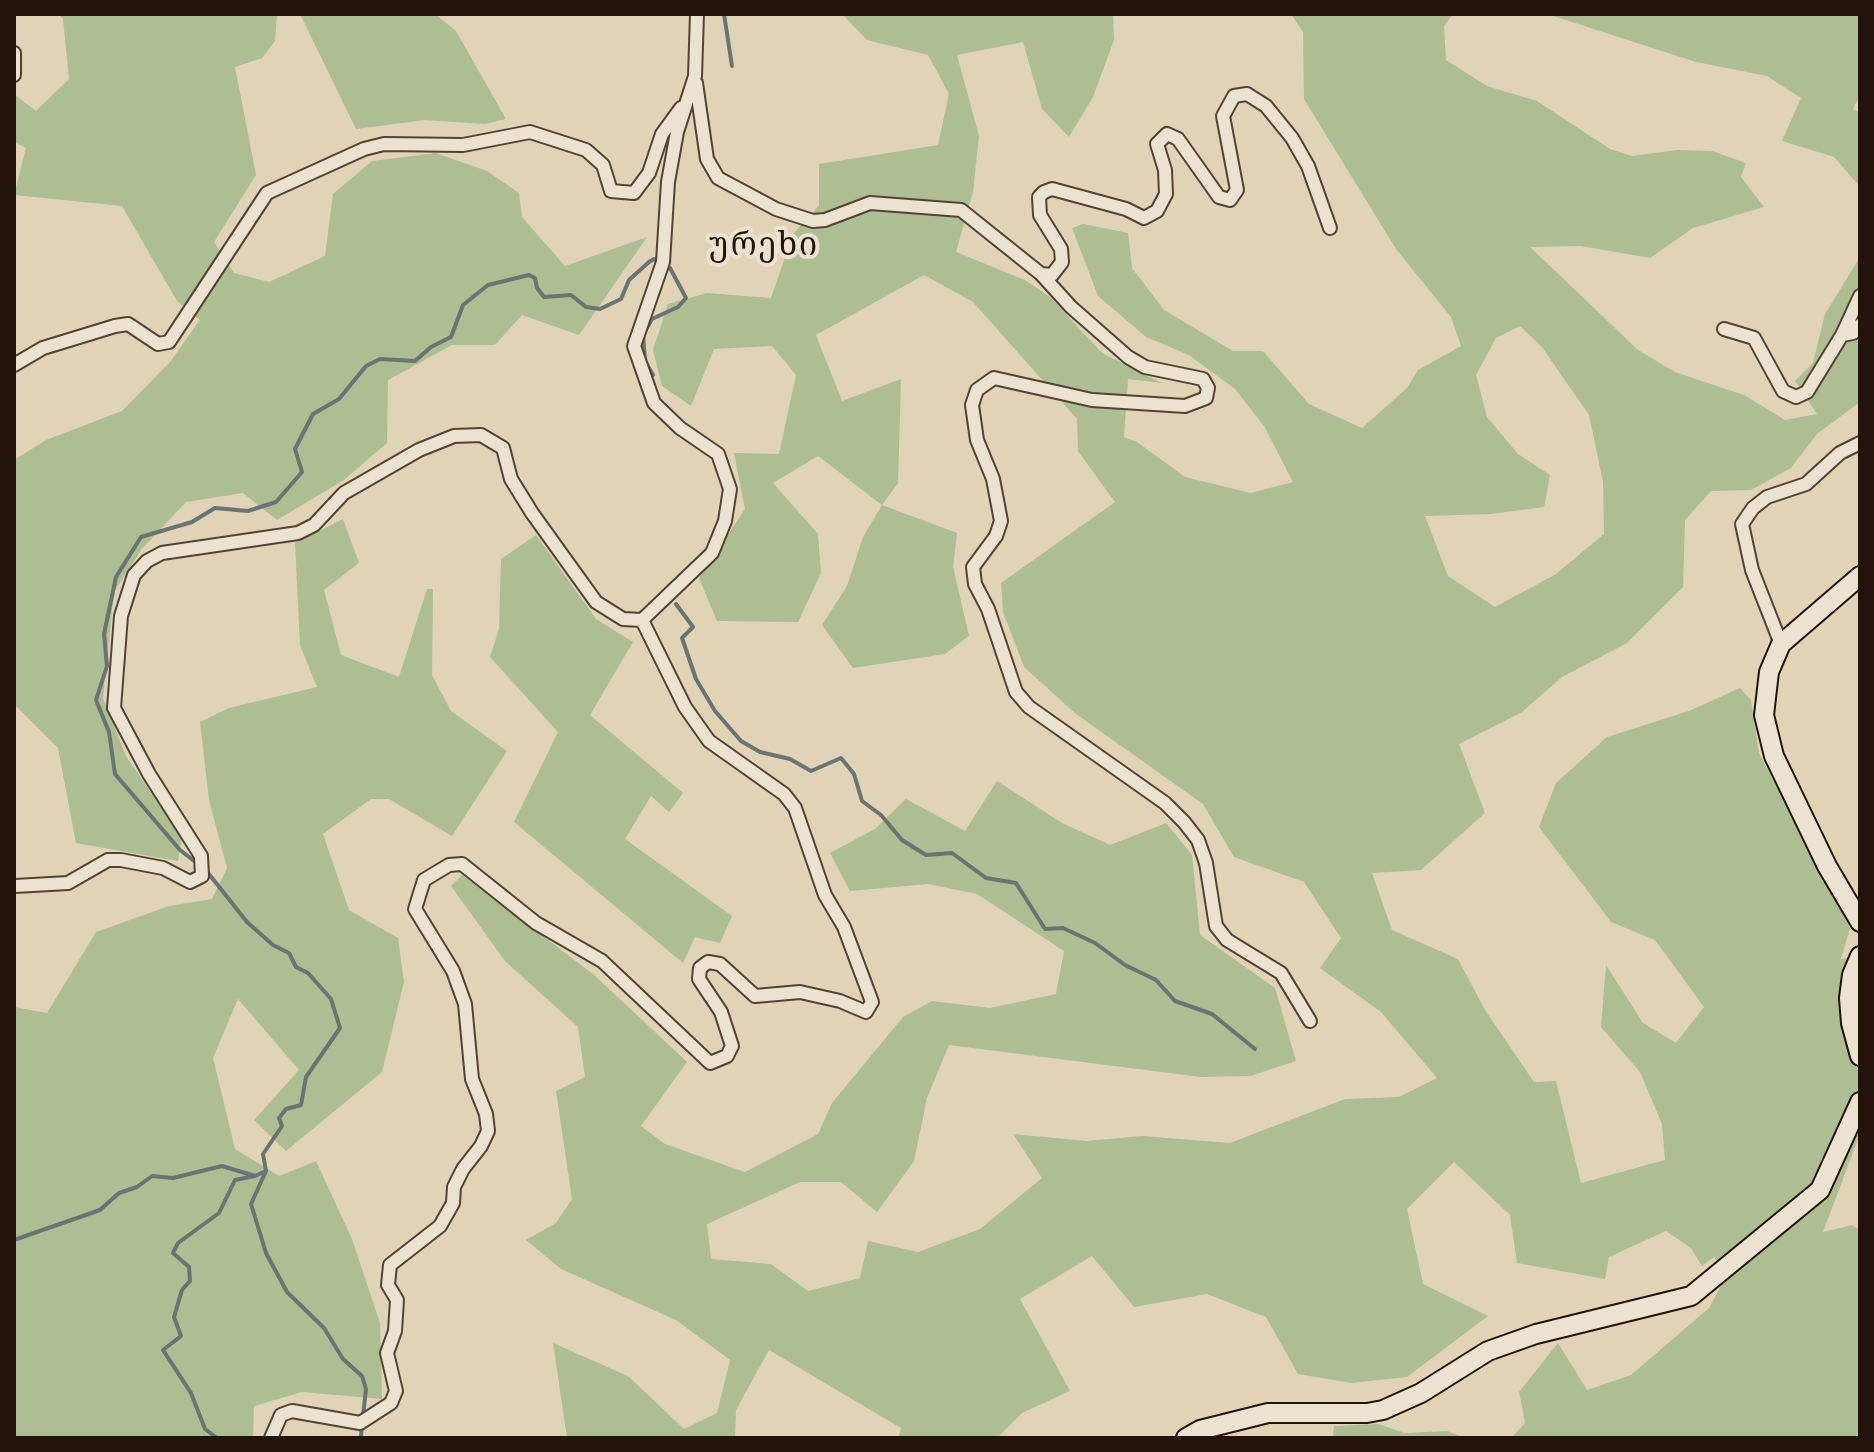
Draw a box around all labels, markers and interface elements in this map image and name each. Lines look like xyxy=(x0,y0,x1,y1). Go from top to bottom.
district label: ურეხი xyxy=(709,227,819,265)

